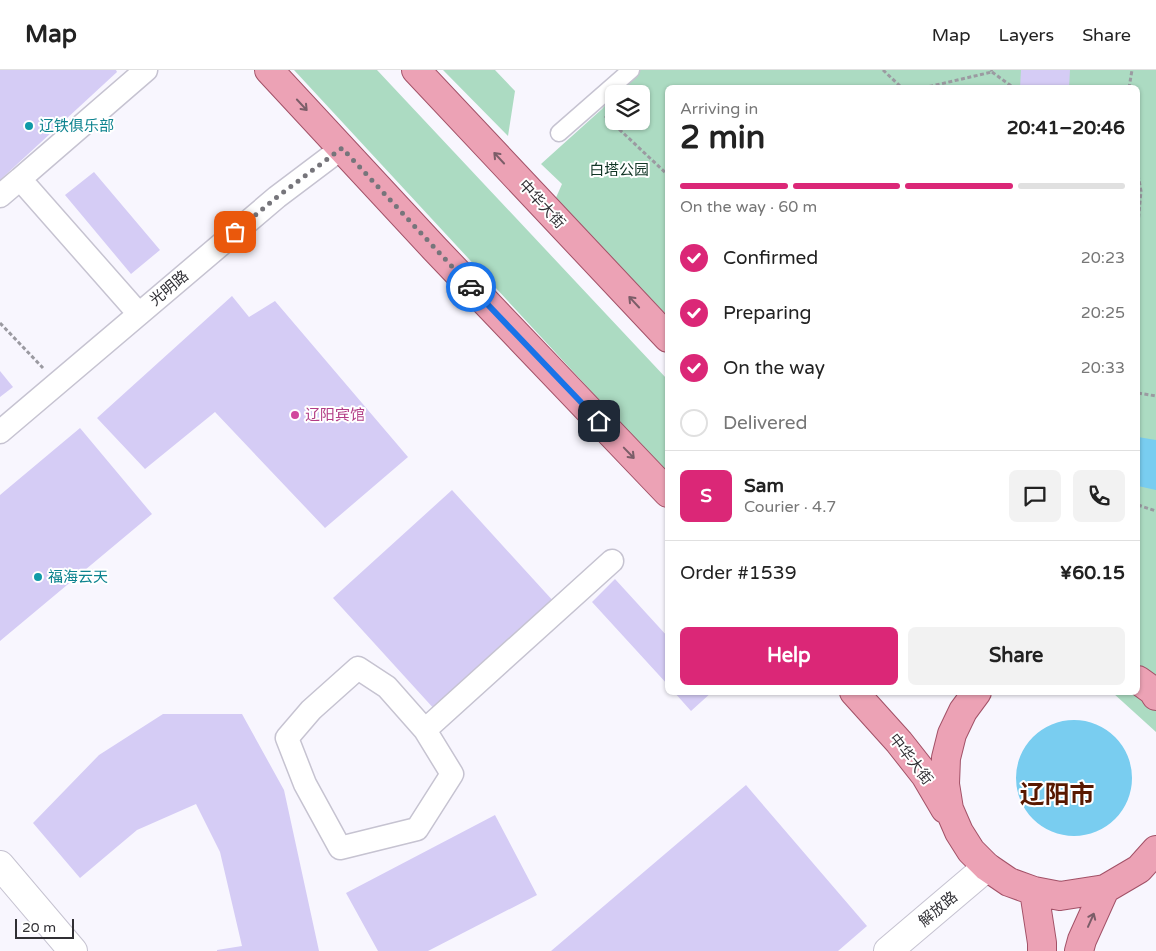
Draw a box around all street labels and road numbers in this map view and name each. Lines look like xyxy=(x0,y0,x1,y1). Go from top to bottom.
street label: 中华大街 xyxy=(515,176,569,232)
street label: 光明路 xyxy=(146,267,192,309)
street label: 中华大街 xyxy=(885,730,937,788)
street label: 解放路 xyxy=(915,888,961,930)

